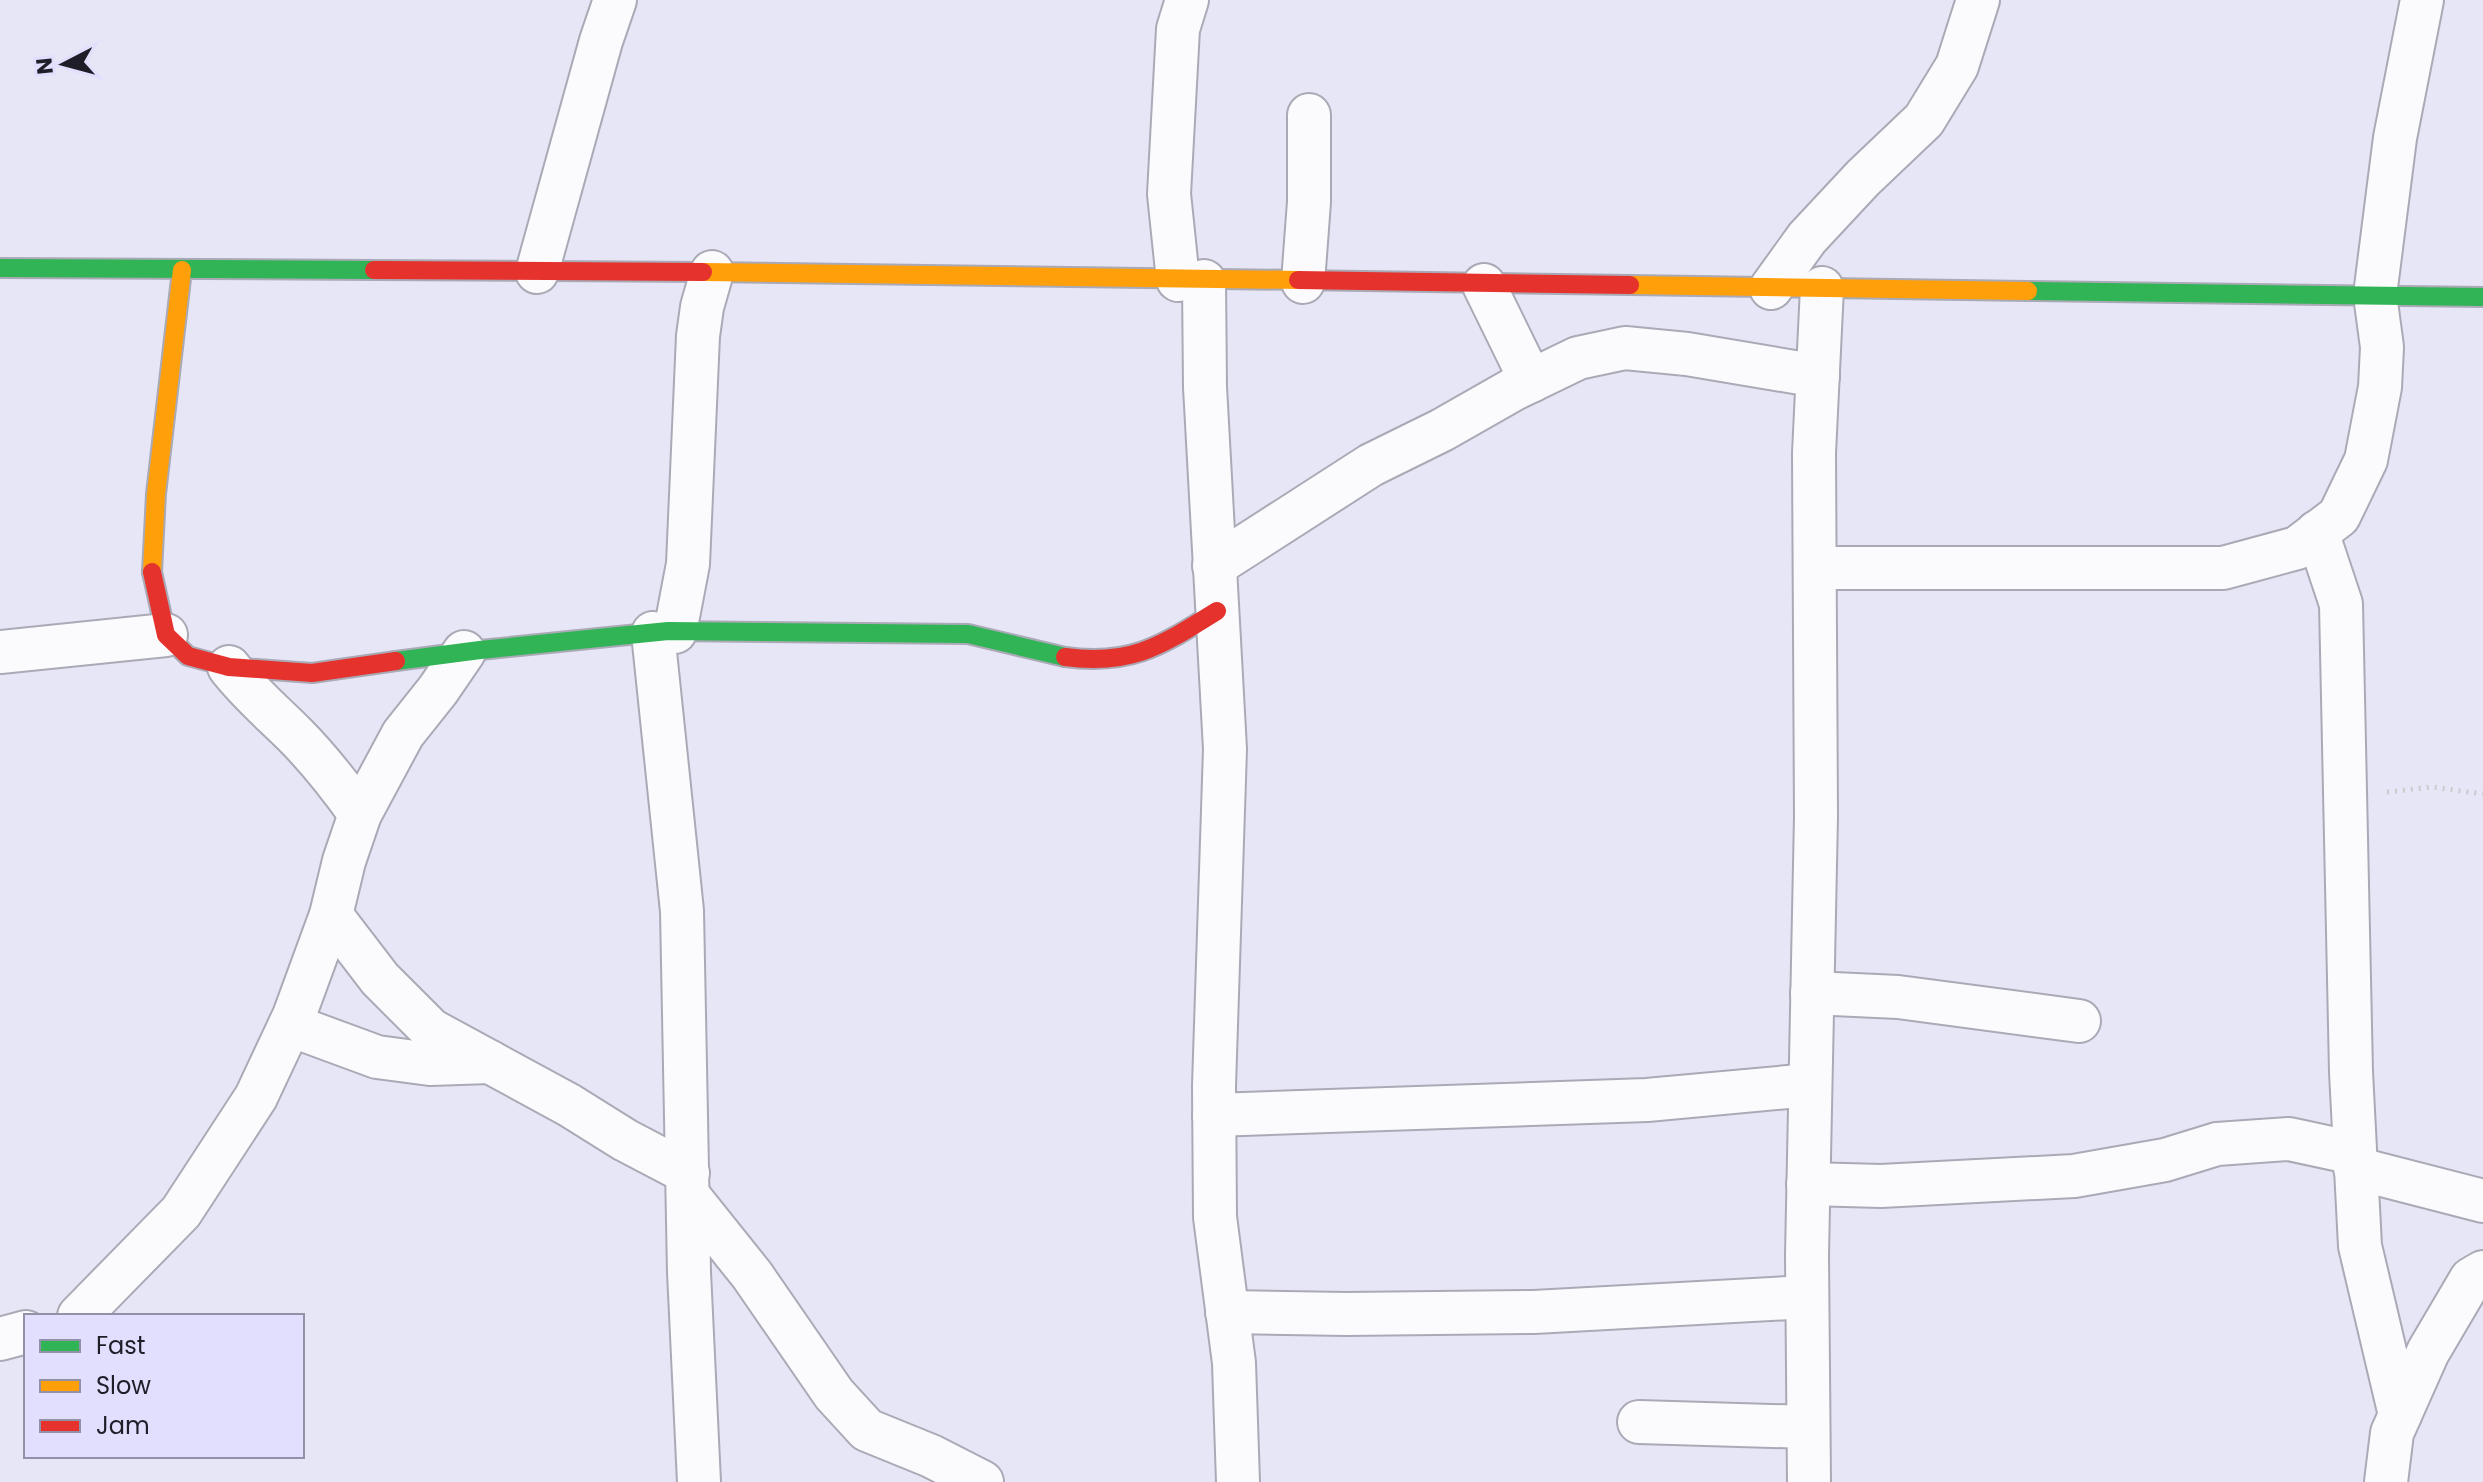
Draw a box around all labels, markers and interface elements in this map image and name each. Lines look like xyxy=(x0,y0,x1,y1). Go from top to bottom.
north arrow xyxy=(24,24,104,104)
text: N xyxy=(28,56,61,76)
legend xyxy=(24,1314,304,1458)
text: Fast xyxy=(96,1329,146,1362)
text: Slow xyxy=(96,1369,151,1402)
text: Jam xyxy=(96,1409,150,1442)

